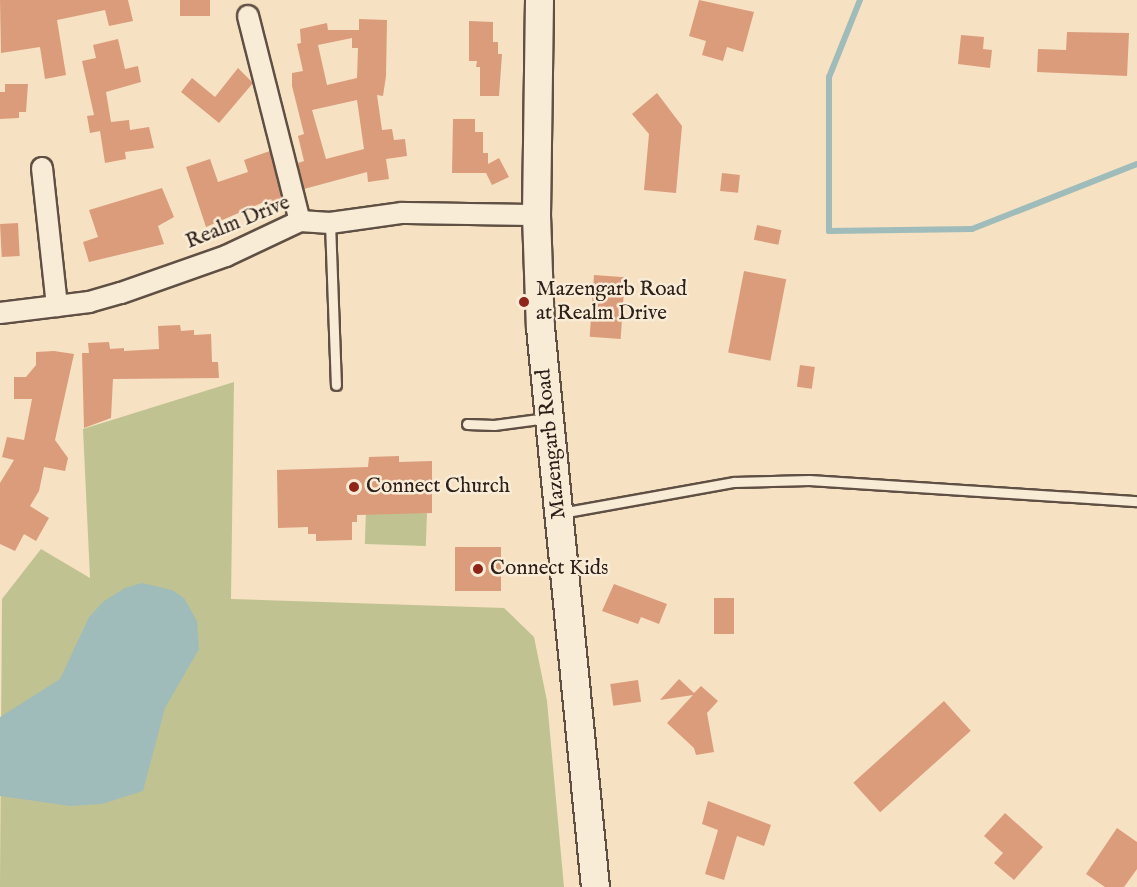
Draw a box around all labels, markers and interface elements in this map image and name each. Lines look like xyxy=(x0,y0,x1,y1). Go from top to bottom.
street label: Realm Drive xyxy=(182,191,294,255)
place label: Mazengarb Road at Realm Drive xyxy=(536,277,687,327)
marker: Mazengarb Road at Realm Drive xyxy=(517,295,531,309)
street label: Mazengarb Road xyxy=(532,368,572,520)
place label: Connect Church xyxy=(366,474,510,500)
marker: Connect Church xyxy=(347,480,361,494)
place label: Connect Kids xyxy=(490,556,608,582)
marker: Connect Kids xyxy=(471,562,485,576)

